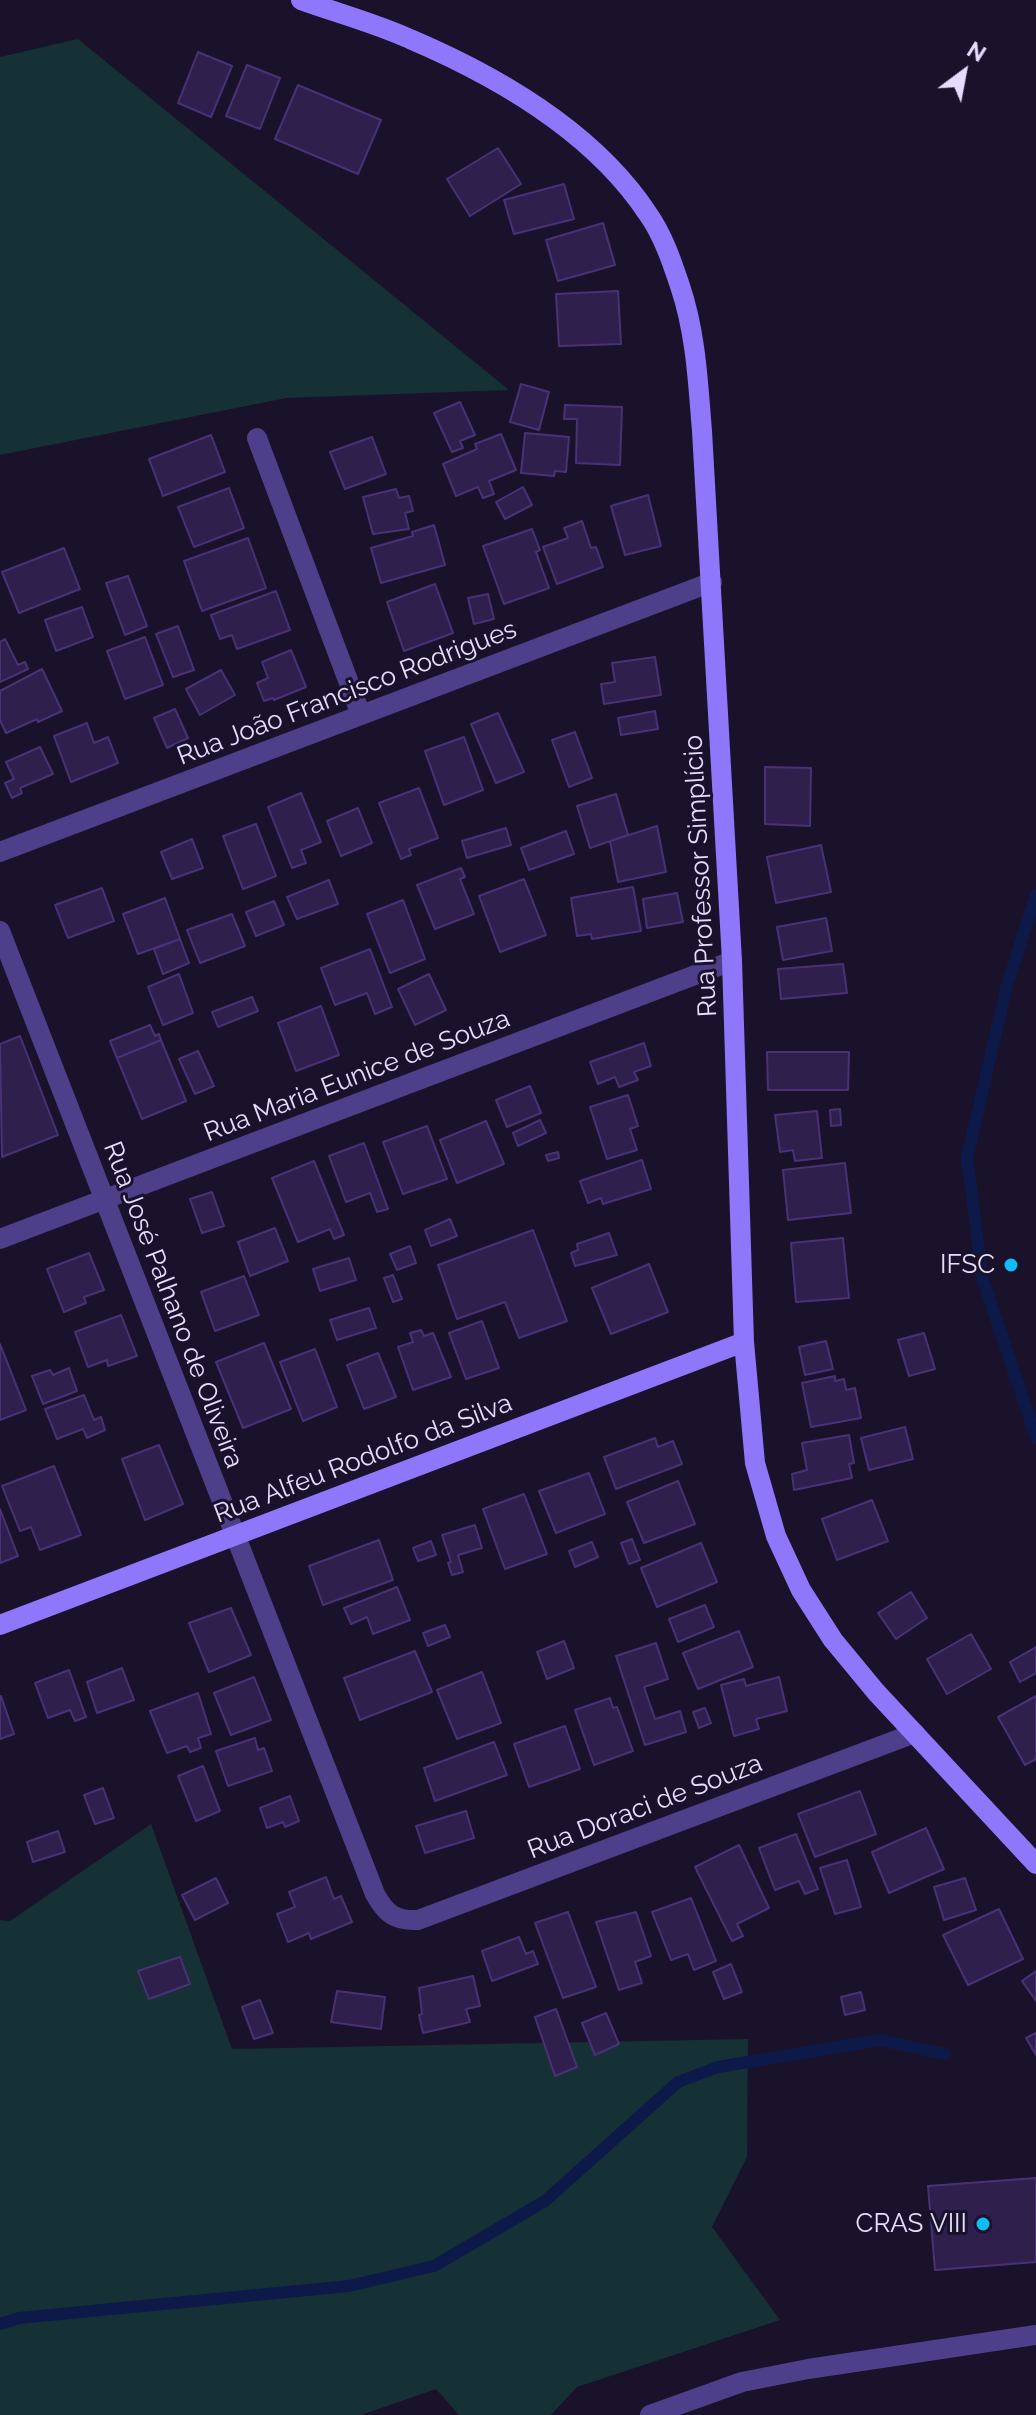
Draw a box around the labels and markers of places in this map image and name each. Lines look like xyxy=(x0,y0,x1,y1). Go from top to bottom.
place label: IFSC xyxy=(940,1249,995,1281)
marker: IFSC xyxy=(1002,1256,1020,1274)
place label: CRAS VIII xyxy=(856,2208,967,2240)
marker: CRAS VIII xyxy=(974,2215,992,2233)

